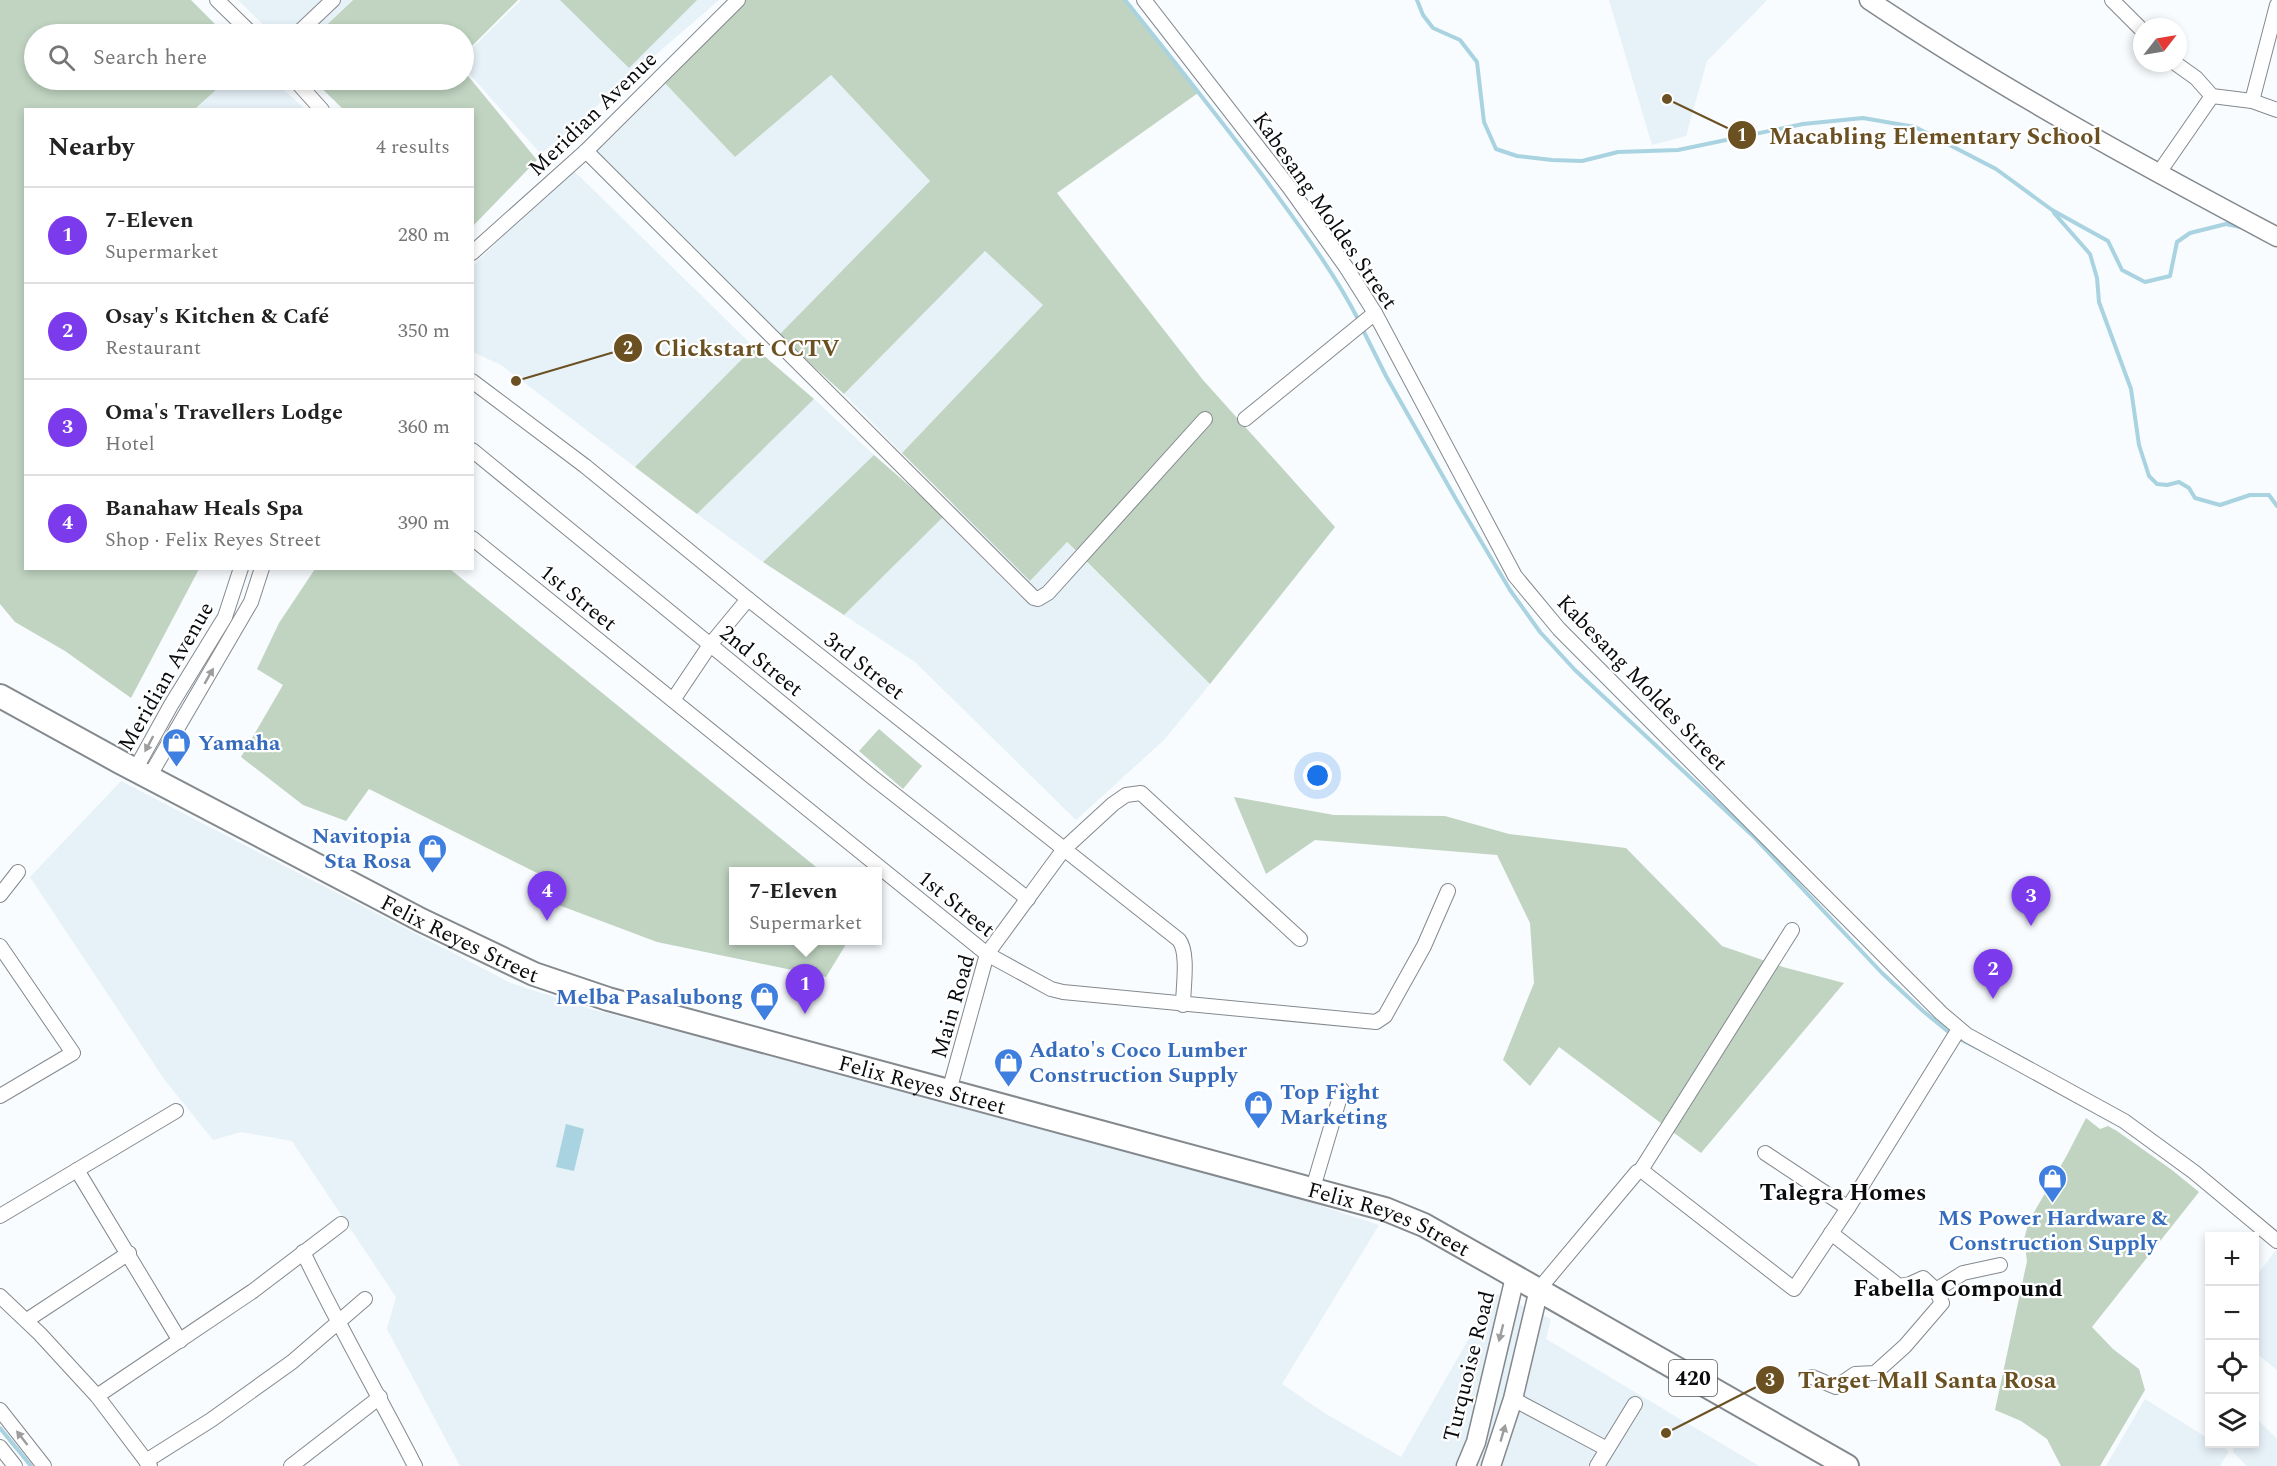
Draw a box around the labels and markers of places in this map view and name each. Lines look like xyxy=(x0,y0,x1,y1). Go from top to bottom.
callout: Macabling Elementary School xyxy=(1727,114,2113,156)
callout: Clickstart CCTV xyxy=(613,327,852,369)
shop icon: Yamaha xyxy=(161,726,193,768)
place label: Yamaha xyxy=(198,727,281,760)
place label: Navitopia Sta Rosa xyxy=(312,820,412,878)
shop icon: Navitopia Sta Rosa xyxy=(416,832,448,874)
pin: 4 xyxy=(528,872,566,921)
pin: 3 xyxy=(2012,876,2050,926)
pin: 2 xyxy=(1974,950,2012,999)
pin: 1 xyxy=(786,964,824,1014)
shop icon: Melba Pasalubong xyxy=(748,980,780,1022)
place label: Melba Pasalubong xyxy=(556,981,743,1014)
place label: Adato's Coco Lumber Construction Supply xyxy=(1029,1034,1248,1092)
shop icon: Adato's Coco Lumber Construction Supply xyxy=(992,1046,1024,1088)
place label: Top Fight Marketing xyxy=(1280,1076,1388,1134)
shop icon: Top Fight Marketing xyxy=(1243,1088,1275,1130)
shop icon: MS Power Hardware & Construction Supply xyxy=(2037,1162,2069,1204)
place label: MS Power Hardware & Construction Supply xyxy=(1938,1202,2168,1260)
callout: Target Mall Santa Rosa xyxy=(1755,1359,2068,1401)

